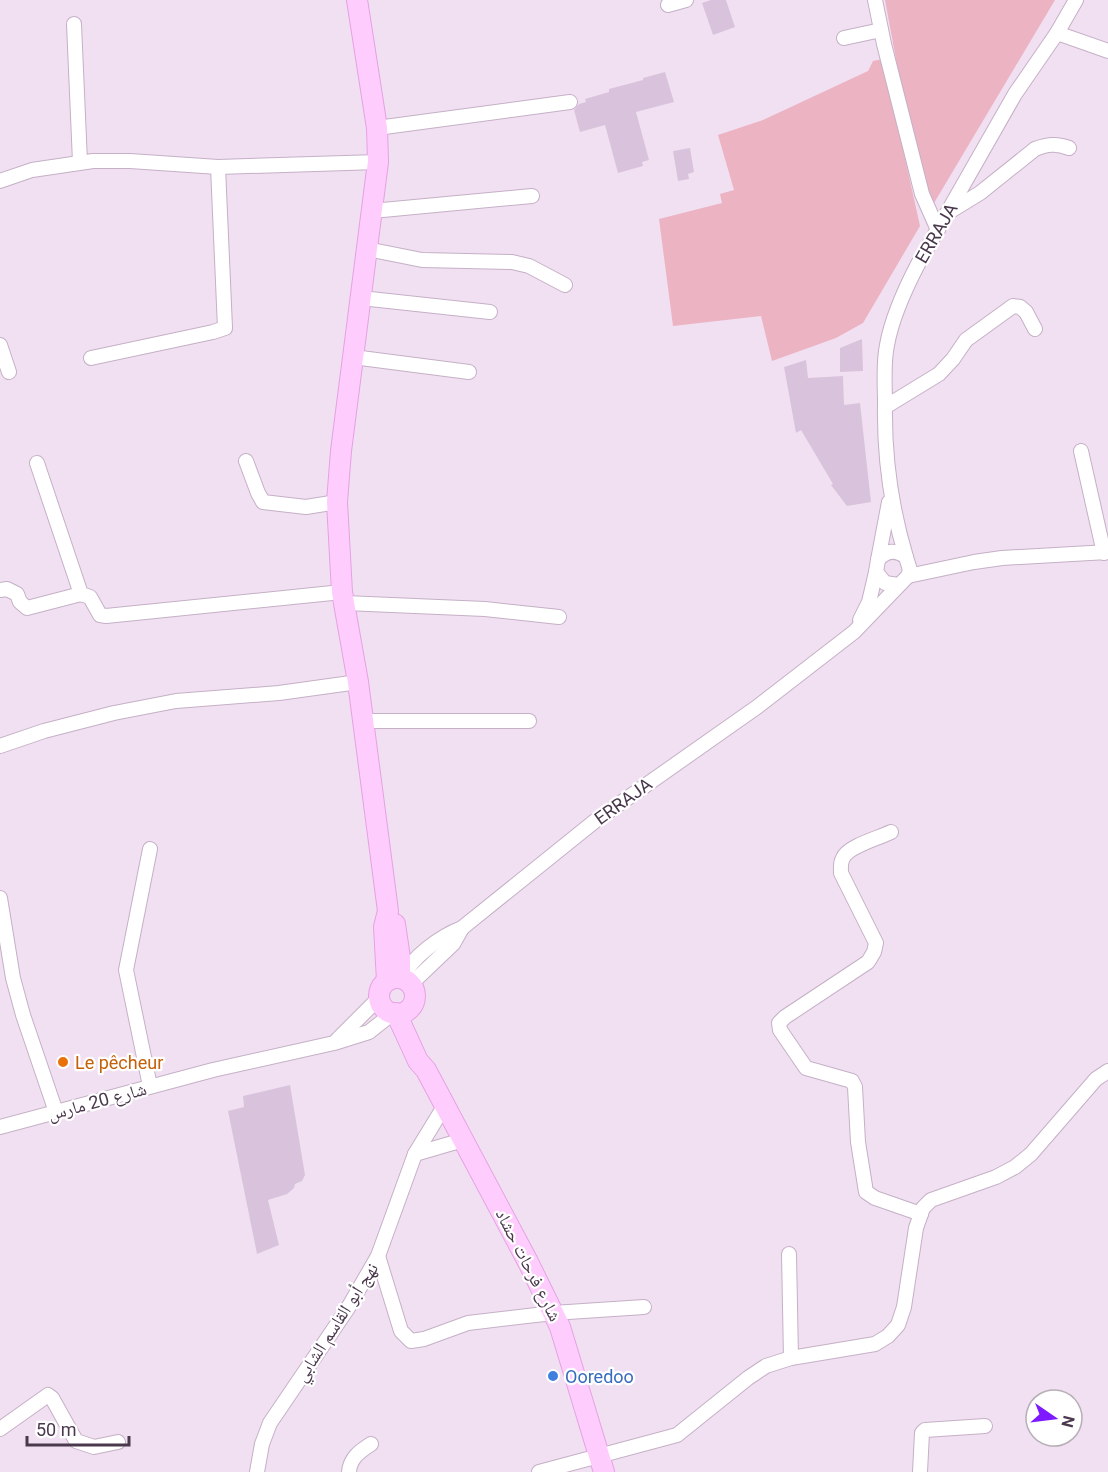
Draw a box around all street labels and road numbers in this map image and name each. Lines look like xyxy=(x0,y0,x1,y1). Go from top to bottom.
street label: ERRAJA xyxy=(910,199,962,267)
street label: ERRAJA xyxy=(590,773,656,829)
street label: شارع 20 مارس xyxy=(45,1078,149,1125)
street label: شارع فرحات حشاد xyxy=(491,1205,566,1325)
street label: نهج أبو القاسم الشابي xyxy=(290,1258,386,1388)

